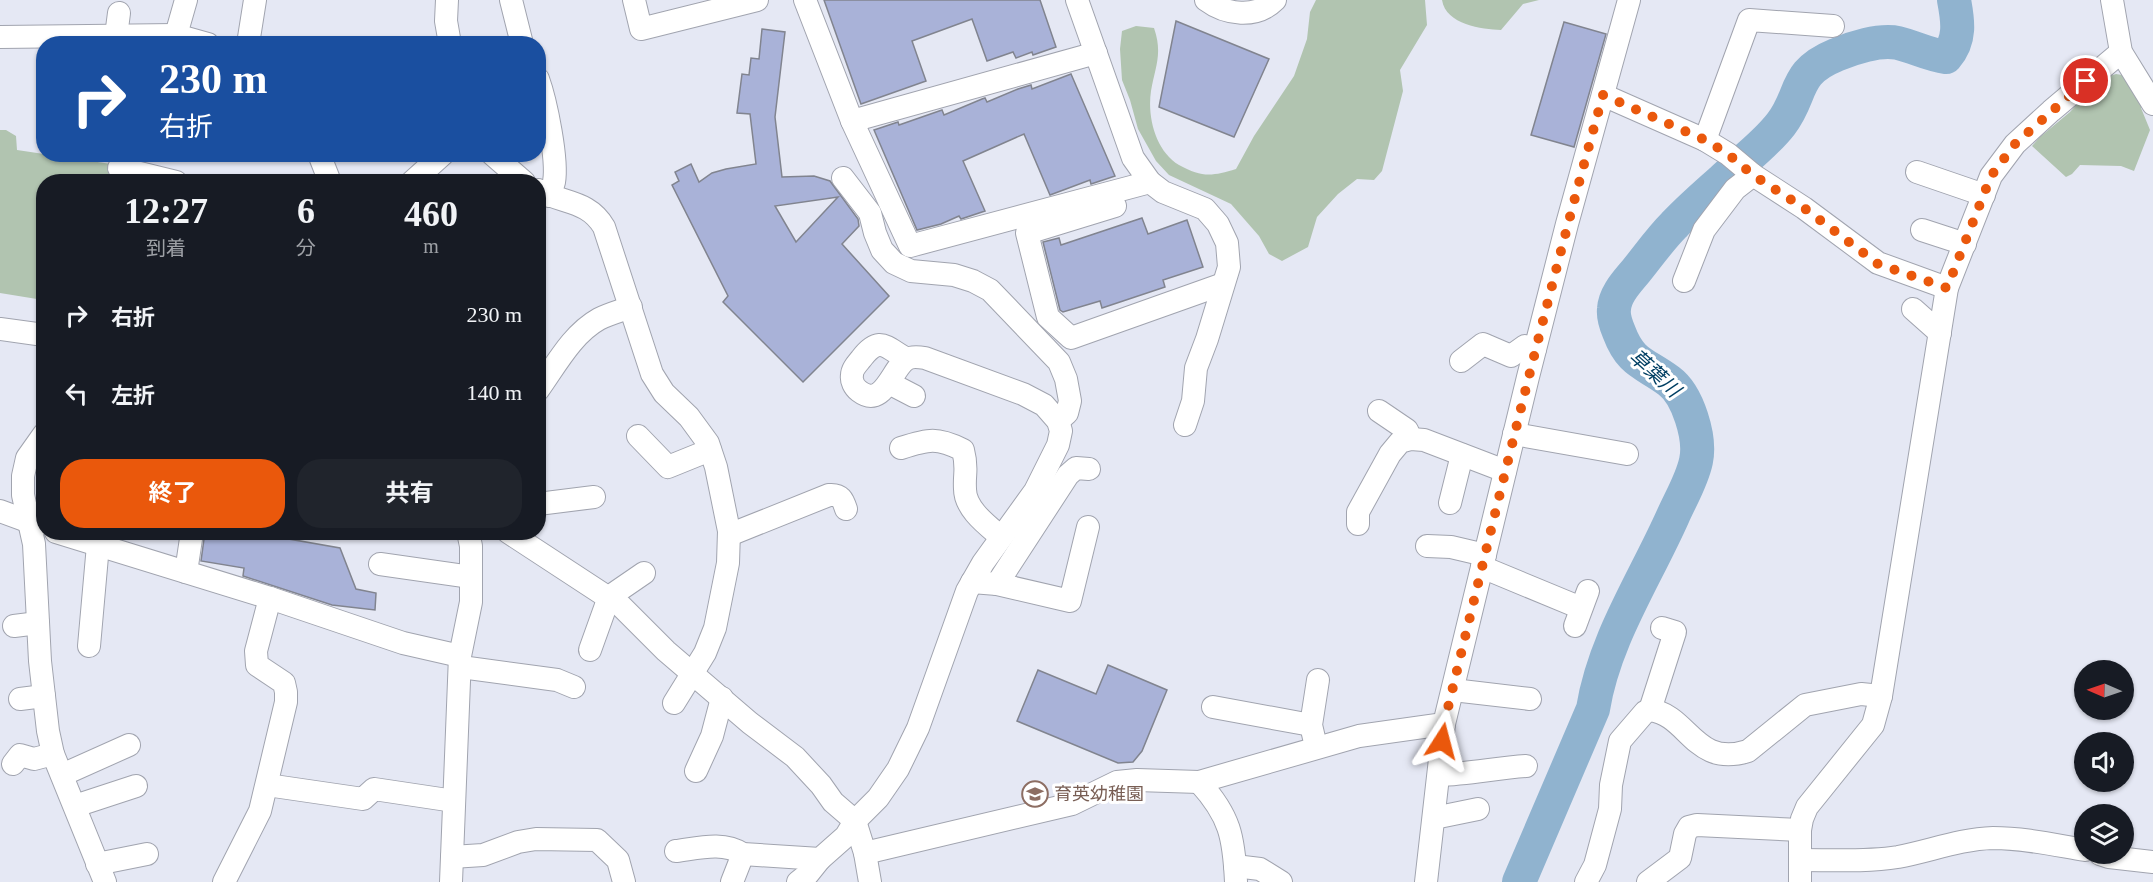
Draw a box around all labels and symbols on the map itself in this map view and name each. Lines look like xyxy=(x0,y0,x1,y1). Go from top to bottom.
pin xyxy=(2060,55,2111,106)
water label: 草葉川 xyxy=(1625,345,1686,403)
north arrow xyxy=(2074,660,2134,720)
position arrow xyxy=(1410,709,1474,773)
school or university icon: 育英幼稚園 xyxy=(1020,779,1050,809)
place label: 育英幼稚園 xyxy=(1054,784,1144,804)

